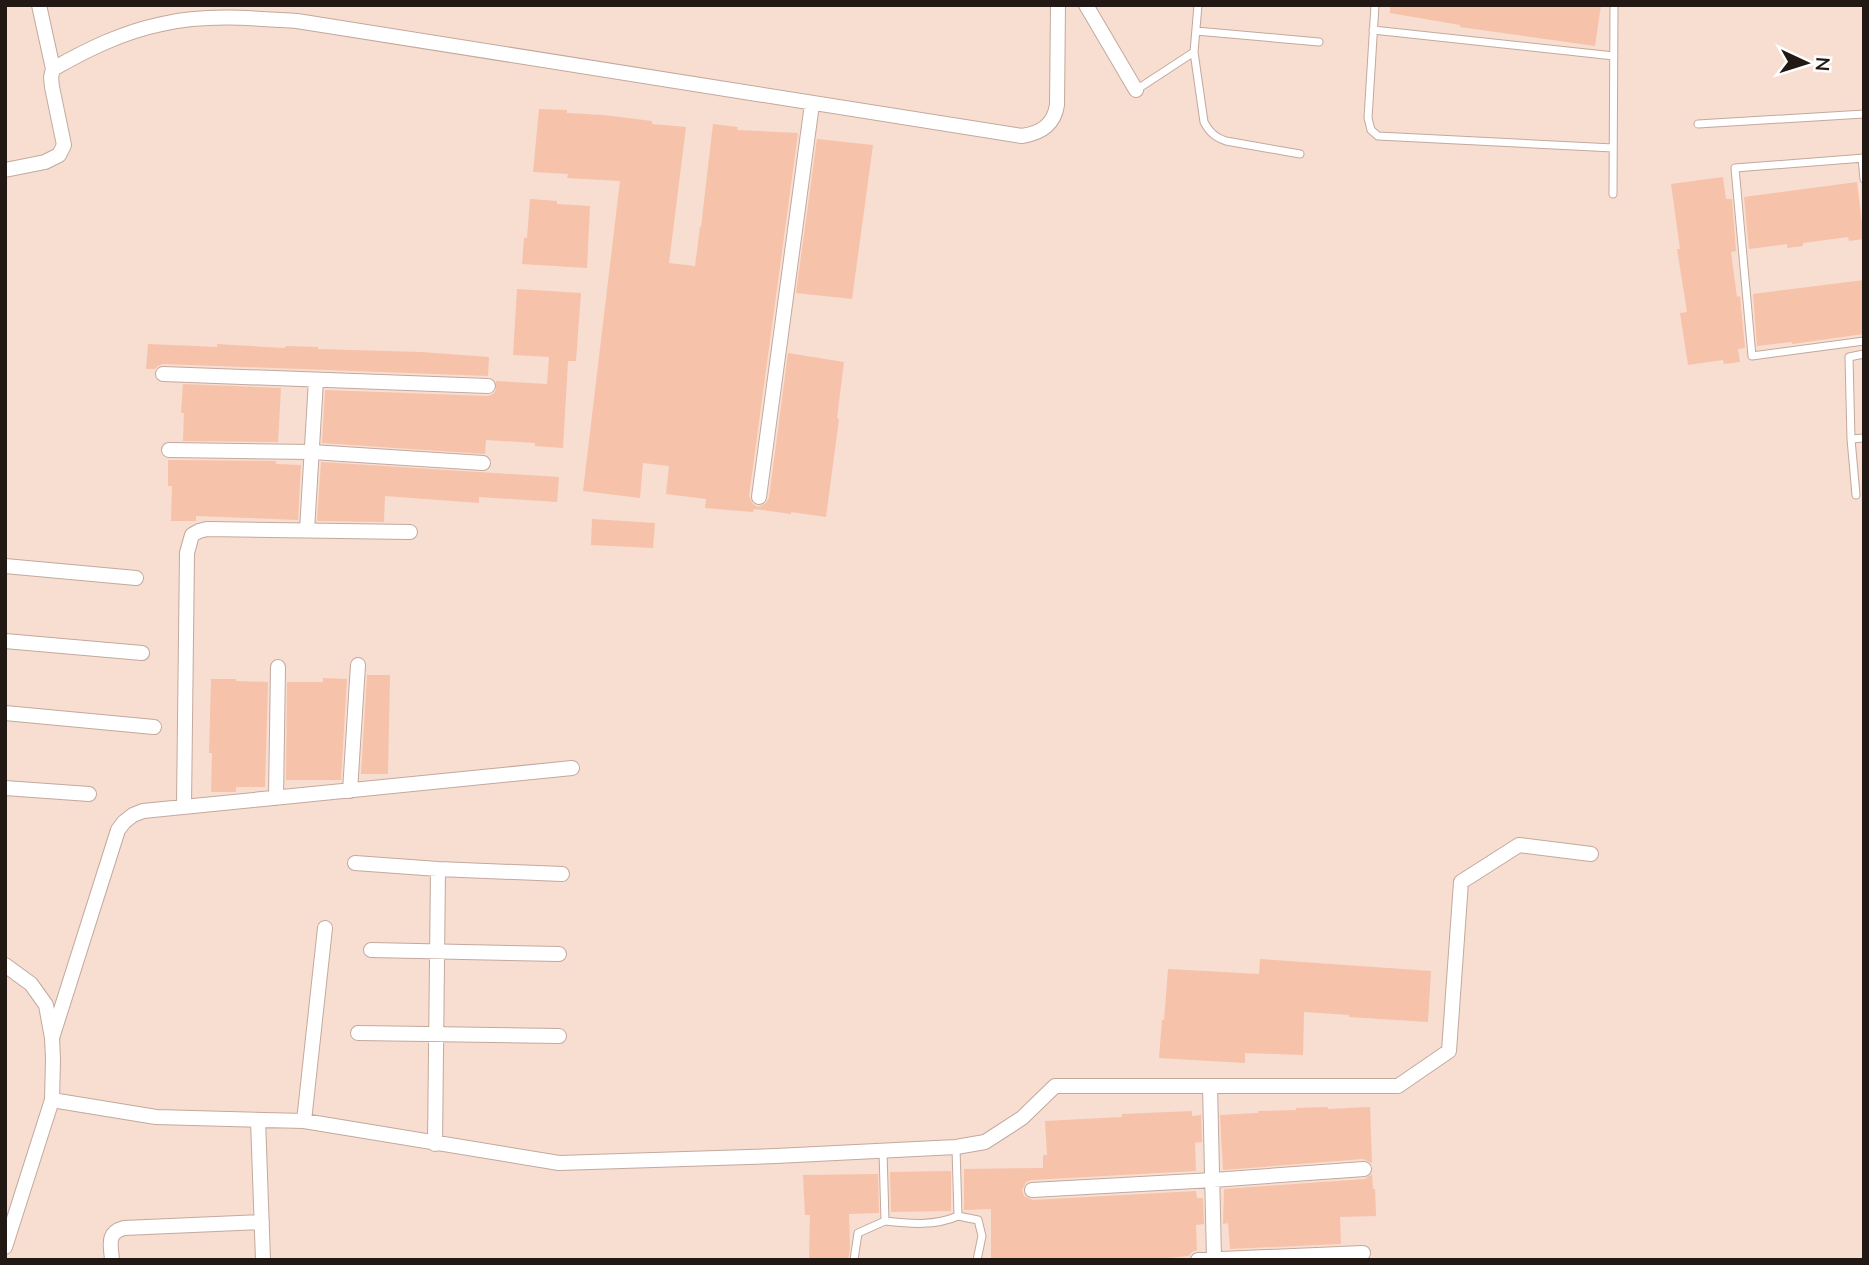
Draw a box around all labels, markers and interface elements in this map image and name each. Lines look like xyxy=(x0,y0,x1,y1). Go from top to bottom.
north arrow xyxy=(1771,28,1841,98)
text: N xyxy=(1808,56,1835,72)

